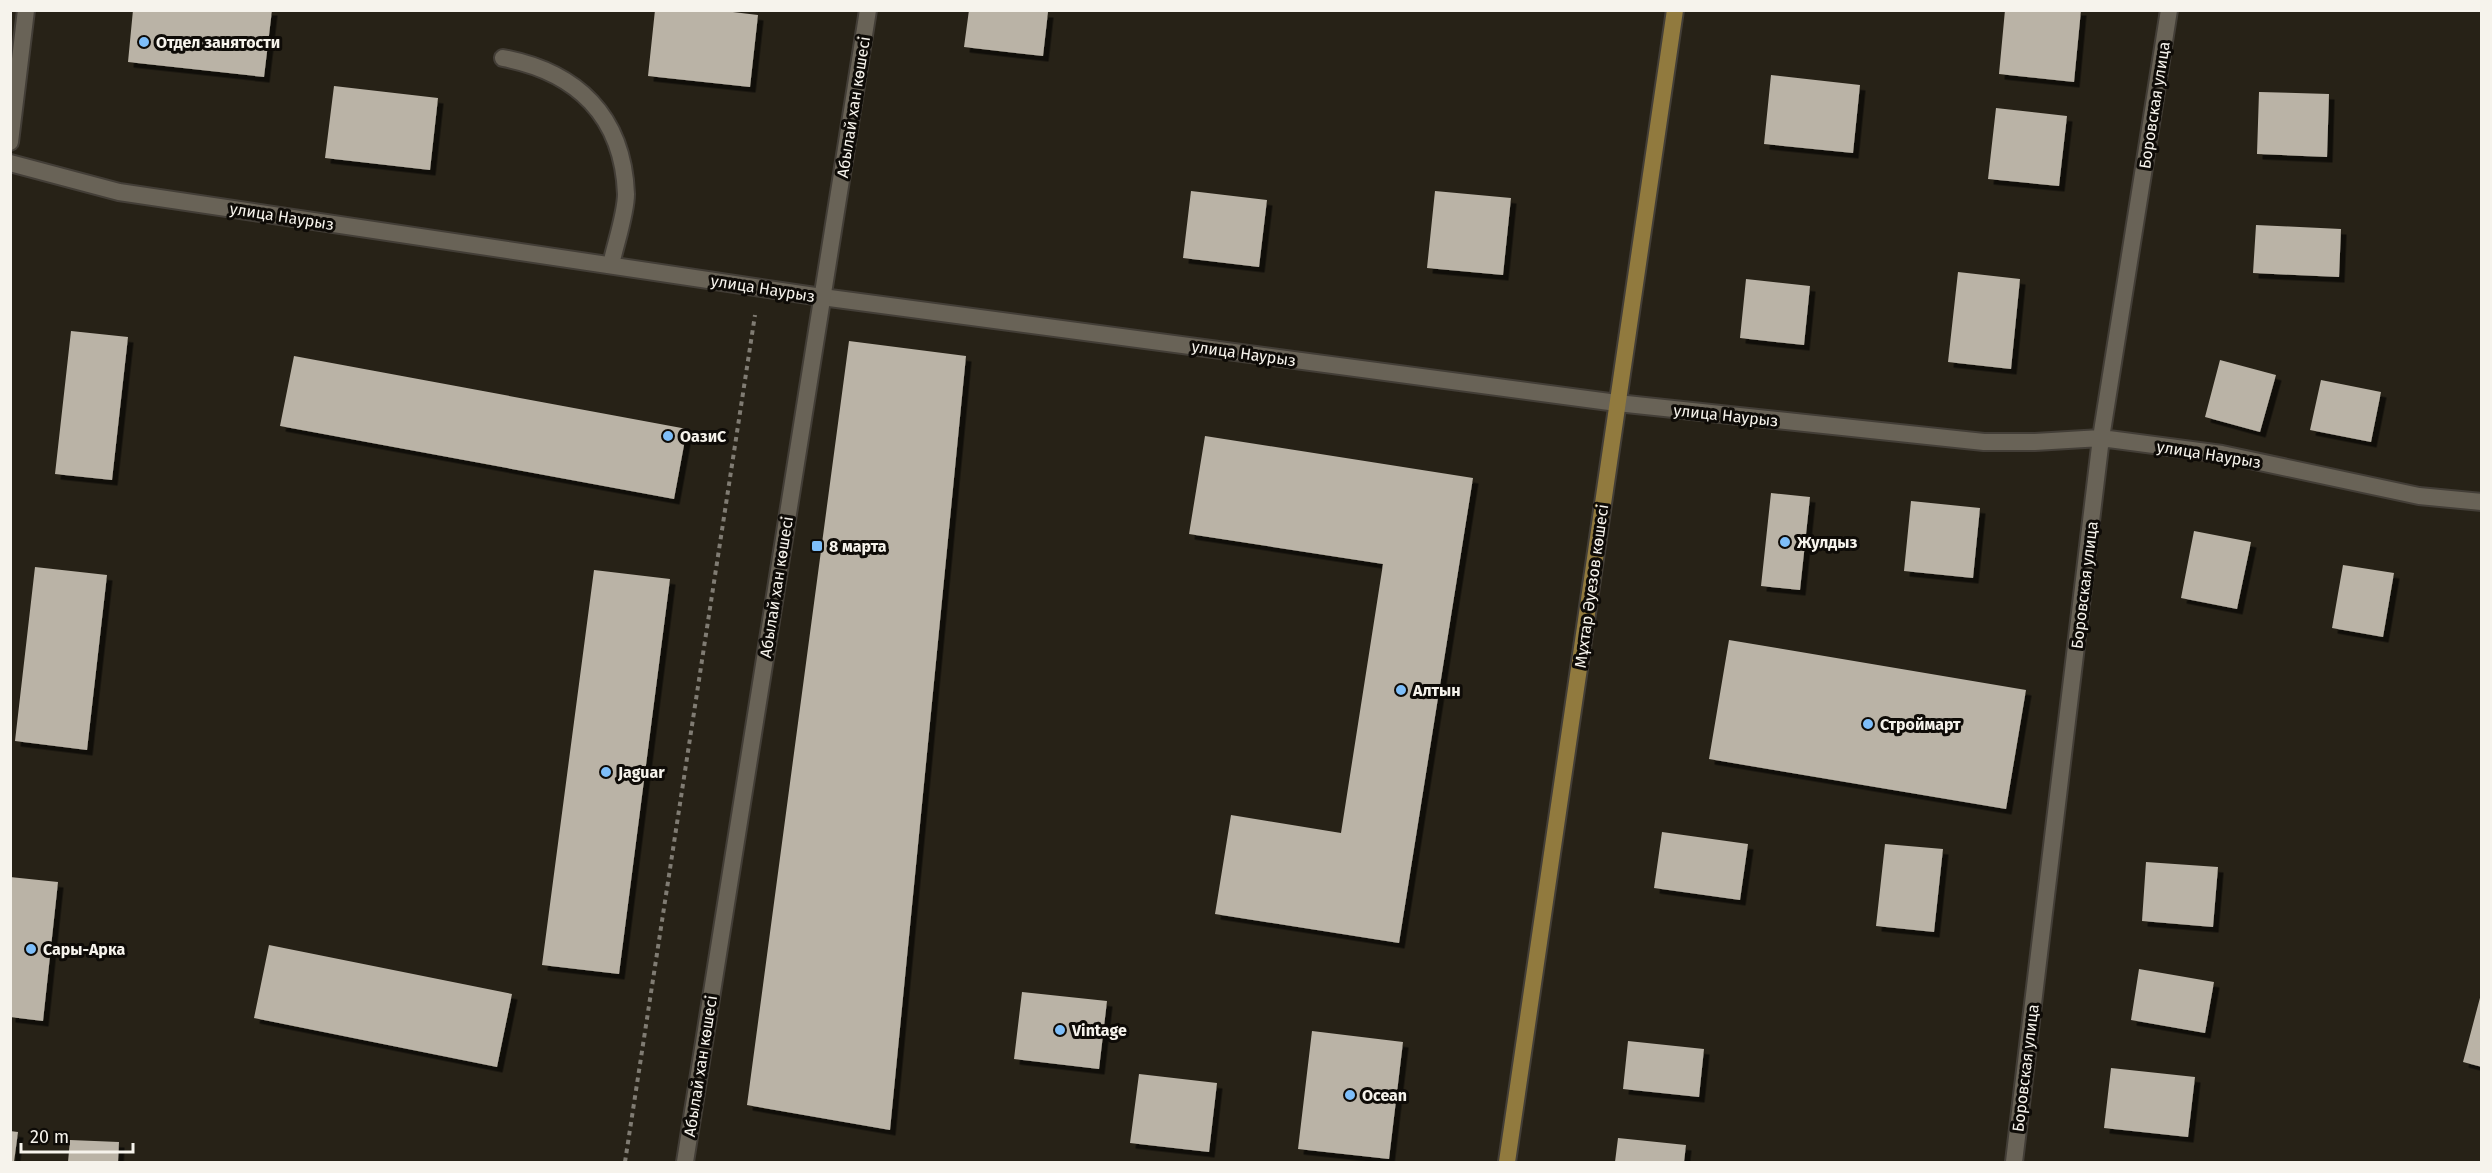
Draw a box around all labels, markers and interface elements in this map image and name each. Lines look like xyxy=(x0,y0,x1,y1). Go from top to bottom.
place label: Отдел занятости xyxy=(156,33,280,52)
marker: Отдел занятости xyxy=(137,35,151,49)
street label: Абылай хан көшесі xyxy=(833,35,874,179)
street label: Боровская улица xyxy=(2135,40,2174,170)
street label: улица Наурыз xyxy=(228,199,335,234)
street label: улица Наурыз xyxy=(709,271,816,306)
street label: улица Наурыз xyxy=(1190,337,1297,370)
street label: улица Наурыз xyxy=(1673,401,1779,430)
place label: ОазиС xyxy=(680,427,727,446)
marker: ОазиС xyxy=(661,429,675,443)
street label: улица Наурыз xyxy=(2155,437,2262,472)
street label: Мұхтар Әуезов көшесі xyxy=(1571,503,1612,669)
street label: Абылай хан көшесі xyxy=(756,515,797,659)
street label: Боровская улица xyxy=(2067,520,2102,650)
place label: Жулдыз xyxy=(1796,533,1857,552)
marker: Жулдыз xyxy=(1778,535,1792,549)
place label: 8 марта xyxy=(829,537,887,556)
marker: 8 марта xyxy=(810,539,824,553)
place label: Алтын xyxy=(1412,681,1461,700)
marker: Алтын xyxy=(1394,683,1408,697)
place label: Строймарт xyxy=(1880,715,1961,734)
marker: Строймарт xyxy=(1861,717,1875,731)
place label: Jaguar xyxy=(617,763,665,782)
marker: Jaguar xyxy=(599,765,613,779)
place label: Сары-Арка xyxy=(43,940,125,959)
marker: Сары-Арка xyxy=(24,942,38,956)
street label: Абылай хан көшесі xyxy=(680,994,721,1138)
street label: Боровская улица xyxy=(2008,1003,2043,1133)
place label: Vintage xyxy=(1071,1021,1127,1040)
marker: Vintage xyxy=(1053,1023,1067,1037)
place label: Ocean xyxy=(1362,1086,1407,1105)
marker: Ocean xyxy=(1343,1088,1357,1102)
scale bar xyxy=(21,1116,134,1154)
text: 20 m xyxy=(30,1126,69,1148)

